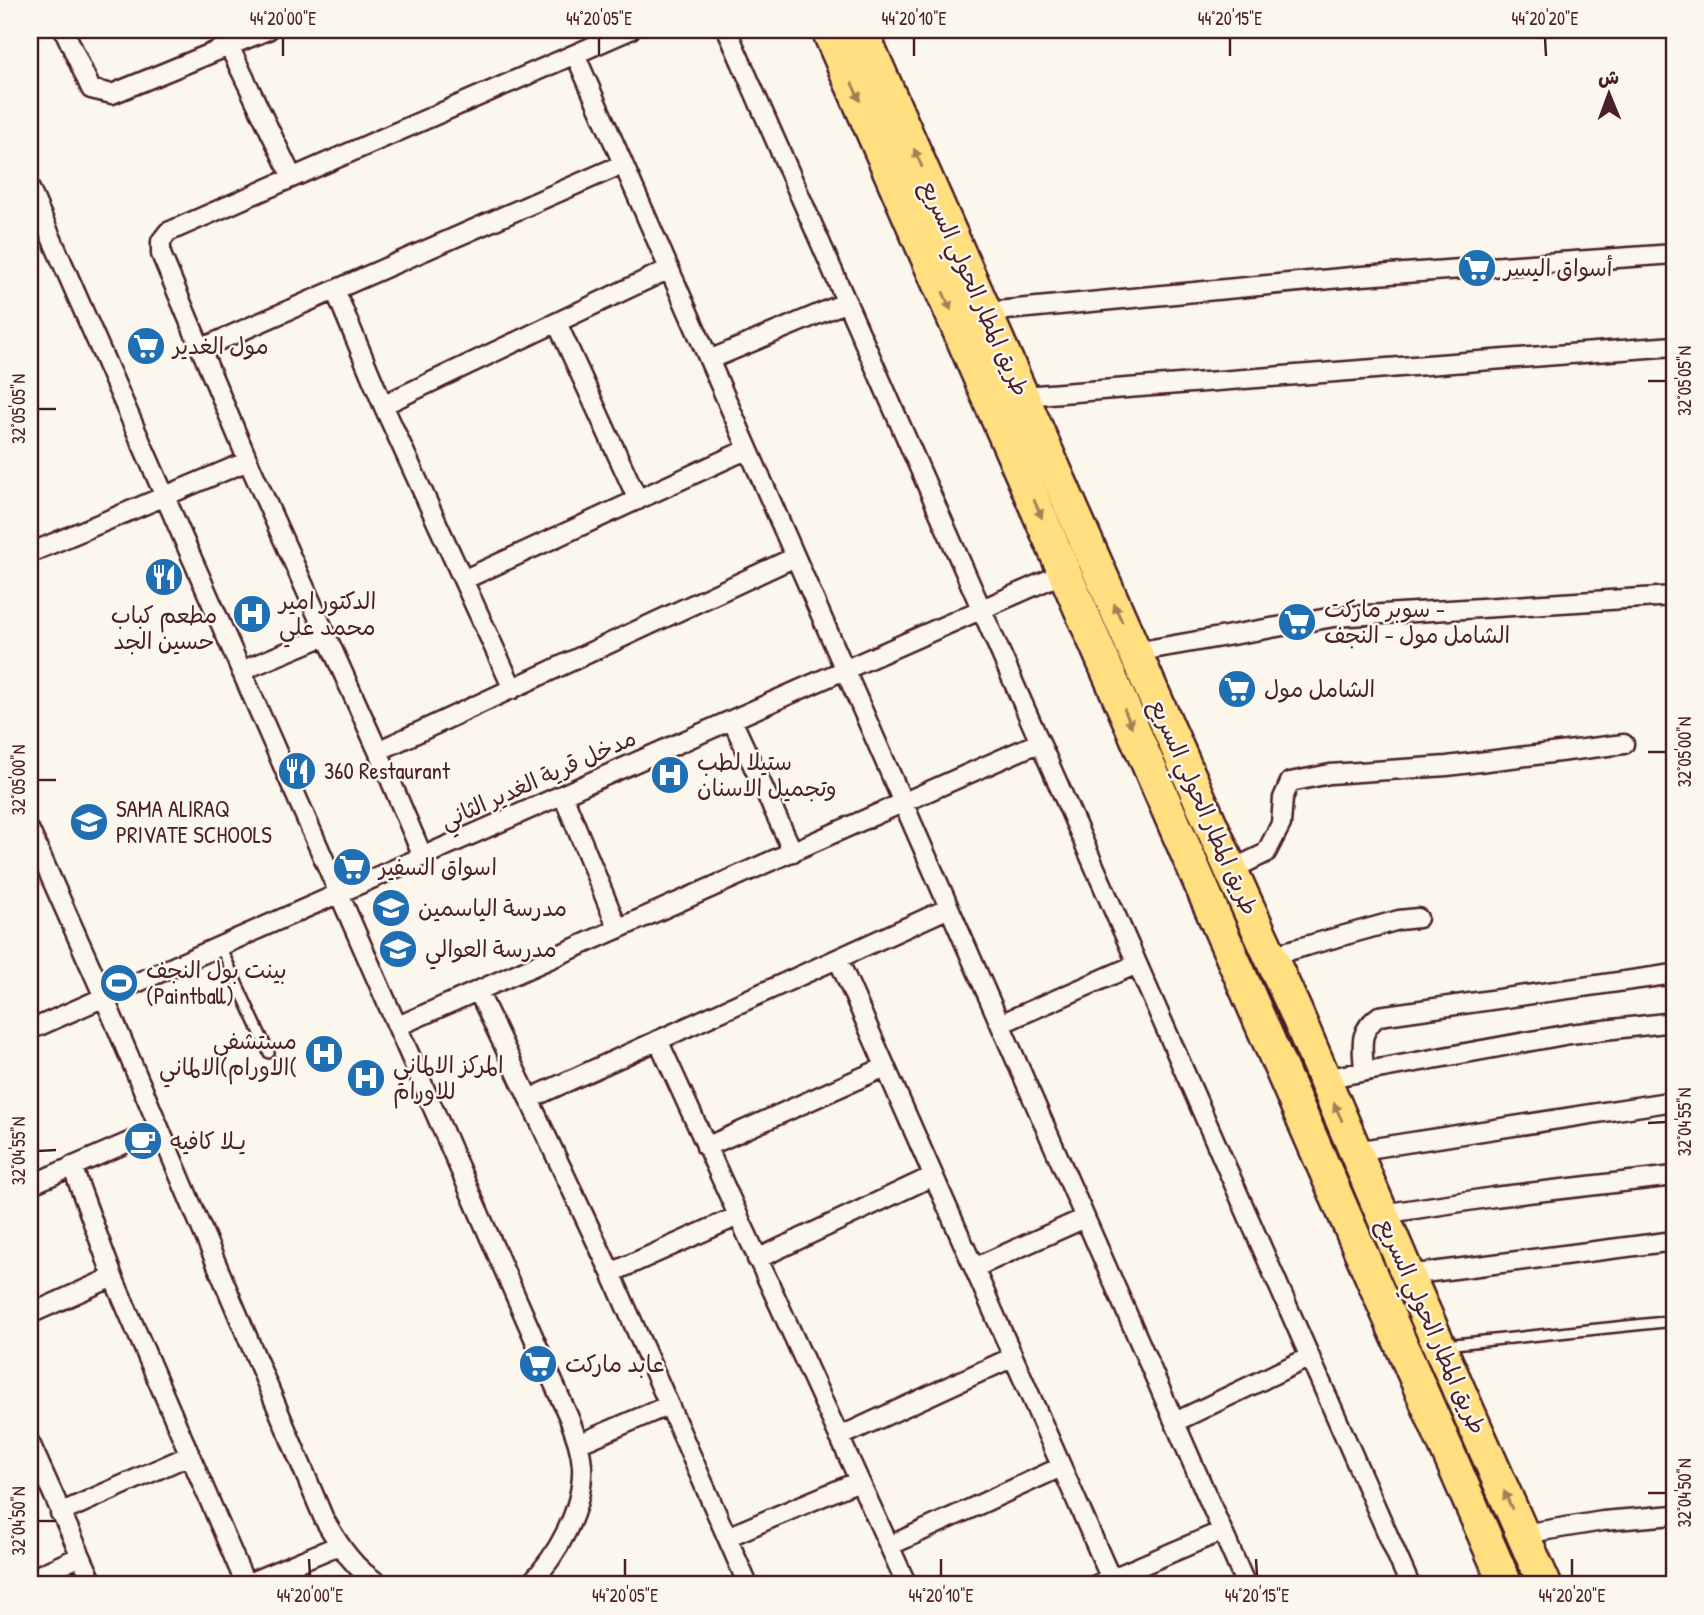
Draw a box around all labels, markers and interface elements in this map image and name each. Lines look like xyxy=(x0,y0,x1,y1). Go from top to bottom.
text: 44°20'00"E xyxy=(250,6,316,31)
text: 44°20'05"E xyxy=(566,6,632,31)
text: 44°20'10"E xyxy=(881,6,947,31)
text: 44°20'15"E xyxy=(1198,6,1262,31)
text: 44°20'20"E xyxy=(1511,6,1579,31)
north arrow xyxy=(1574,60,1644,130)
text: ش xyxy=(1598,64,1619,90)
one-way arrow xyxy=(850,82,861,103)
one-way arrow xyxy=(912,148,924,168)
street label: طريق المطار الحولي السريع xyxy=(908,175,1037,403)
supermarket icon: أسواق اليسر xyxy=(1456,247,1498,289)
place label: أسواق اليسر xyxy=(1502,252,1613,283)
one-way arrow xyxy=(942,290,953,311)
supermarket icon: مول الغدير xyxy=(125,325,167,367)
place label: مول الغدير xyxy=(171,330,269,361)
text: 32°05'05"N xyxy=(1672,346,1697,416)
text: 32°05'05"N xyxy=(6,374,31,444)
one-way arrow xyxy=(1032,499,1044,519)
restaurant icon: مطعم كباب حسين الجد xyxy=(143,556,185,598)
place label: الدكتور امير محمد علي xyxy=(277,585,376,648)
hospital icon: الدكتور امير محمد علي xyxy=(231,593,273,635)
place label: سوبر ماركت - الشامل مول - النجف xyxy=(1324,593,1510,650)
place label: مطعم كباب حسين الجد xyxy=(111,599,217,656)
supermarket icon: سوبر ماركت - الشامل مول - النجف xyxy=(1276,601,1318,643)
one-way arrow xyxy=(1112,602,1123,623)
supermarket icon: الشامل مول xyxy=(1216,668,1258,710)
place label: الشامل مول xyxy=(1264,673,1375,704)
street label: طريق المطار الحولي السريع xyxy=(1137,694,1266,922)
one-way arrow xyxy=(1122,708,1134,728)
text: 32°05'00"N xyxy=(1672,717,1697,787)
street label: مدخل قرية الغدير الثاني xyxy=(435,721,643,841)
text: 32°05'00"N xyxy=(6,745,31,815)
place label: ستيلا لطب وتجميل الاسنان xyxy=(697,746,837,803)
restaurant icon: 360 Restaurant xyxy=(276,750,318,792)
hospital icon: ستيلا لطب وتجميل الاسنان xyxy=(649,754,691,796)
place label: 360 Restaurant xyxy=(324,755,451,786)
place label: SAMA ALIRAQ PRIVATE SCHOOLS xyxy=(116,793,272,850)
school or university icon: SAMA ALIRAQ PRIVATE SCHOOLS xyxy=(68,801,110,843)
supermarket icon: اسواق السفير xyxy=(331,846,373,888)
place label: اسواق السفير xyxy=(377,851,497,882)
school or university icon: مدرسة الياسمين xyxy=(370,887,412,929)
place label: مدرسة الياسمين xyxy=(418,892,567,923)
school or university icon: مدرسة العوالي xyxy=(377,928,419,970)
place label: مدرسة العوالي xyxy=(425,933,557,970)
place label: بينت بول النجف (Paintball) xyxy=(146,954,287,1011)
sports icon: بينت بول النجف (Paintball) xyxy=(98,962,140,1004)
place label: مستشفى الاورام)الالماني( xyxy=(159,1025,297,1088)
hospital icon: مستشفى الاورام)الالماني( xyxy=(303,1033,345,1075)
place label: المركز الالماني للاورام xyxy=(393,1049,504,1109)
hospital icon: المركز الالماني للاورام xyxy=(345,1057,387,1099)
text: 32°04'55"N xyxy=(1672,1088,1697,1156)
one-way arrow xyxy=(1332,1102,1343,1123)
text: 32°04'55"N xyxy=(6,1117,31,1185)
cafe icon: يـلا كافيه xyxy=(122,1120,164,1162)
place label: يـلا كافيه xyxy=(170,1125,246,1156)
street label: طريق المطار الحولي السريع xyxy=(1365,1213,1494,1441)
supermarket icon: عابد ماركت xyxy=(517,1343,559,1385)
place label: عابد ماركت xyxy=(565,1348,665,1379)
text: 32°04'50"N xyxy=(1672,1458,1697,1528)
text: 32°04'50"N xyxy=(6,1486,31,1556)
one-way arrow xyxy=(1502,1490,1514,1510)
text: 44°20'00"E xyxy=(277,1583,343,1608)
text: 44°20'05"E xyxy=(592,1583,658,1608)
text: 44°20'10"E xyxy=(908,1583,974,1608)
text: 44°20'15"E xyxy=(1225,1583,1289,1608)
text: 44°20'20"E xyxy=(1538,1583,1606,1608)

